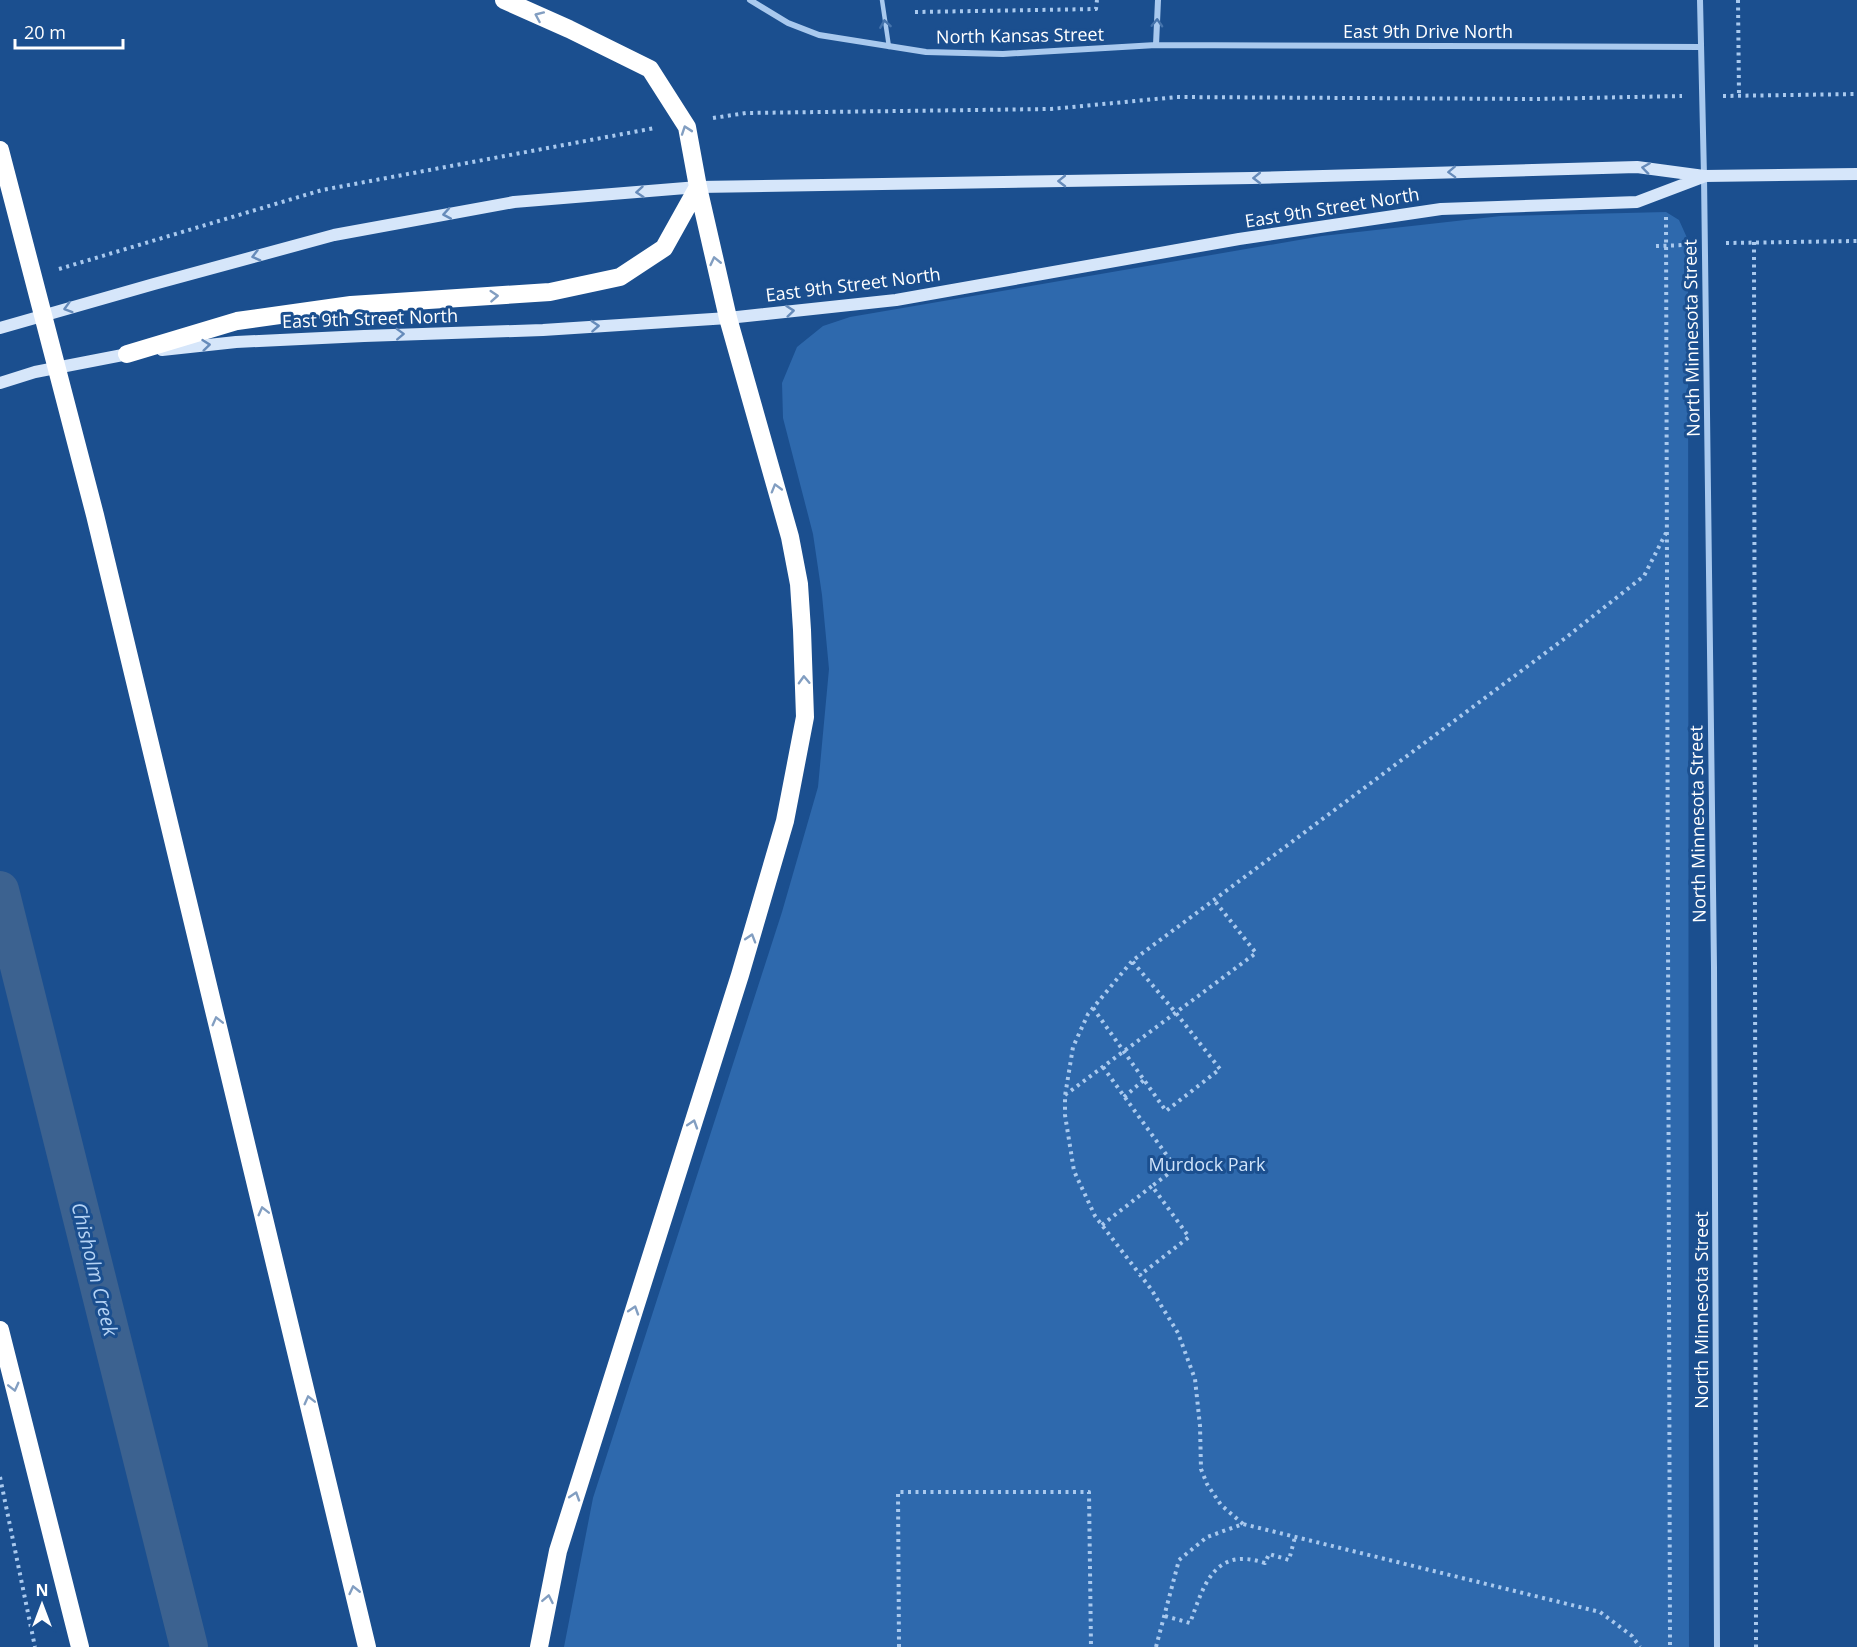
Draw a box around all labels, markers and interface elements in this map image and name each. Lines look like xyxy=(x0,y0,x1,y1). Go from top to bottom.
one-way arrow xyxy=(534,11,545,23)
scale bar xyxy=(15,12,123,50)
one-way arrow xyxy=(1151,18,1164,27)
one-way arrow xyxy=(880,19,892,28)
street label: East 9th Drive North xyxy=(1343,19,1513,43)
text: 20 m xyxy=(24,20,66,44)
street label: North Kansas Street xyxy=(936,22,1104,48)
one-way arrow xyxy=(681,125,694,136)
one-way arrow xyxy=(1642,163,1651,175)
one-way arrow xyxy=(1447,166,1456,179)
one-way arrow xyxy=(1252,172,1261,184)
one-way arrow xyxy=(1057,175,1066,187)
street label: East 9th Street North xyxy=(1243,181,1421,233)
one-way arrow xyxy=(636,185,645,198)
one-way arrow xyxy=(442,208,451,220)
street label: North Minnesota Street xyxy=(1677,239,1705,437)
one-way arrow xyxy=(251,249,262,261)
one-way arrow xyxy=(710,256,723,266)
street label: East 9th Street North xyxy=(764,261,942,307)
one-way arrow xyxy=(489,290,498,303)
one-way arrow xyxy=(63,300,73,313)
street label: East 9th Street North xyxy=(282,303,458,333)
one-way arrow xyxy=(785,305,794,318)
one-way arrow xyxy=(591,320,600,333)
one-way arrow xyxy=(396,328,405,341)
one-way arrow xyxy=(201,339,210,352)
one-way arrow xyxy=(771,483,783,493)
one-way arrow xyxy=(797,675,810,684)
street label: North Minnesota Street xyxy=(1683,725,1711,923)
one-way arrow xyxy=(744,933,756,944)
one-way arrow xyxy=(212,1016,225,1026)
one-way arrow xyxy=(686,1119,698,1130)
park label: Murdock Park xyxy=(1149,1152,1266,1176)
water label: Chisholm Creek xyxy=(65,1199,125,1340)
one-way arrow xyxy=(258,1206,271,1216)
street label: North Minnesota Street xyxy=(1689,1211,1713,1409)
one-way arrow xyxy=(627,1305,639,1316)
one-way arrow xyxy=(7,1382,20,1392)
one-way arrow xyxy=(304,1396,317,1406)
one-way arrow xyxy=(568,1491,580,1502)
north arrow xyxy=(12,1575,72,1635)
text: N xyxy=(35,1579,49,1601)
one-way arrow xyxy=(348,1585,361,1595)
one-way arrow xyxy=(541,1595,554,1605)

